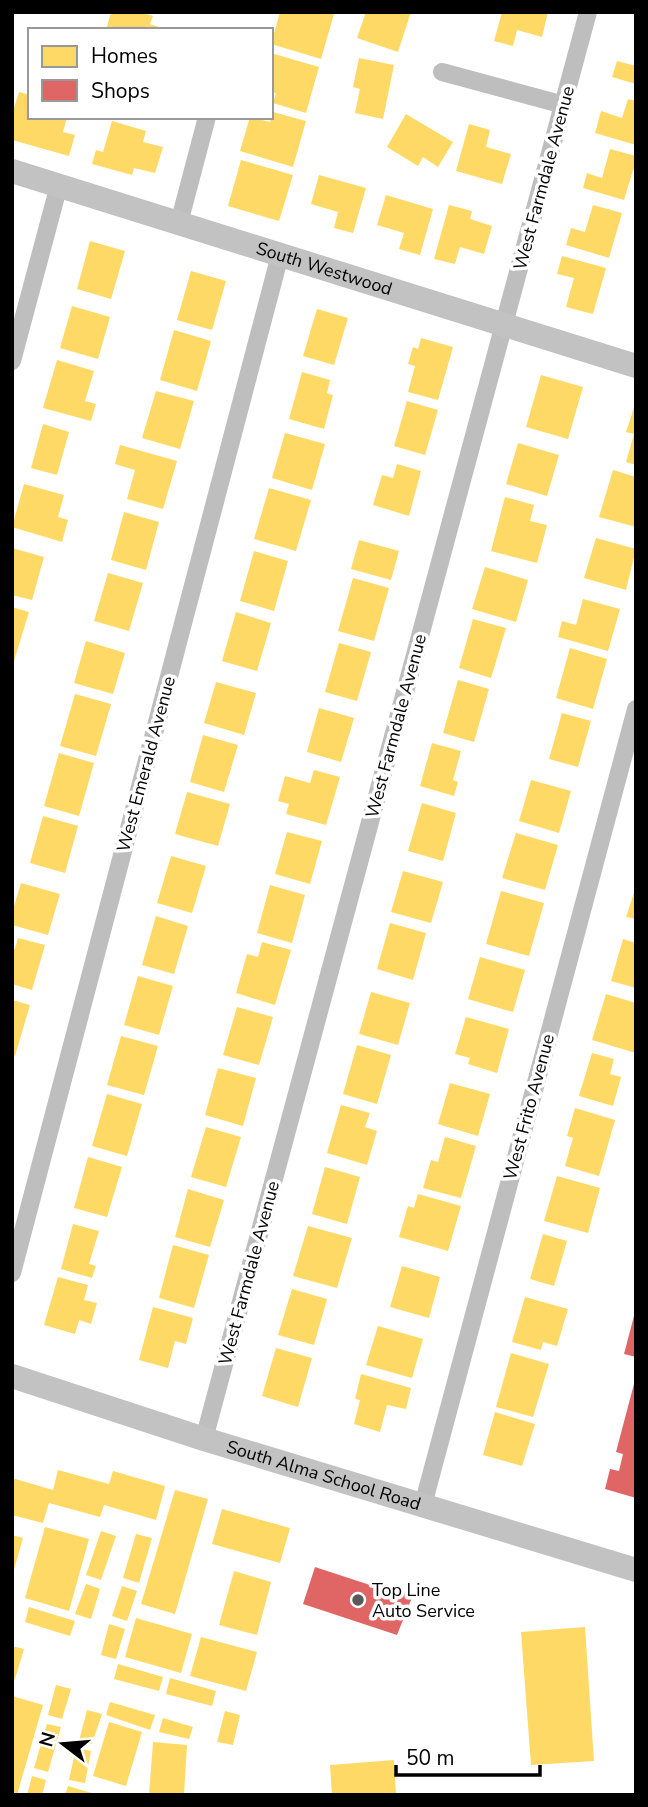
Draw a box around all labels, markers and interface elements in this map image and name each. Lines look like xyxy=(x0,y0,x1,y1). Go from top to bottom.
legend xyxy=(28,28,273,119)
text: Homes xyxy=(91,42,158,70)
text: Shops xyxy=(91,77,150,105)
street label: West Farmdale Avenue xyxy=(508,83,580,273)
street label: South Westwood xyxy=(253,236,395,301)
street label: West Farmdale Avenue xyxy=(360,631,432,821)
street label: West Emerald Avenue xyxy=(111,674,181,854)
street label: West Frito Avenue xyxy=(498,1031,560,1183)
street label: West Farmdale Avenue xyxy=(213,1178,285,1368)
street label: South Alma School Road xyxy=(223,1434,424,1516)
place label: Top Line Auto Service xyxy=(372,1578,475,1623)
marker: Top Line Auto Service xyxy=(350,1592,366,1608)
north arrow xyxy=(28,1709,98,1779)
text: N xyxy=(33,1729,62,1750)
scale bar xyxy=(396,1734,540,1778)
text: 50 m xyxy=(406,1744,455,1772)

